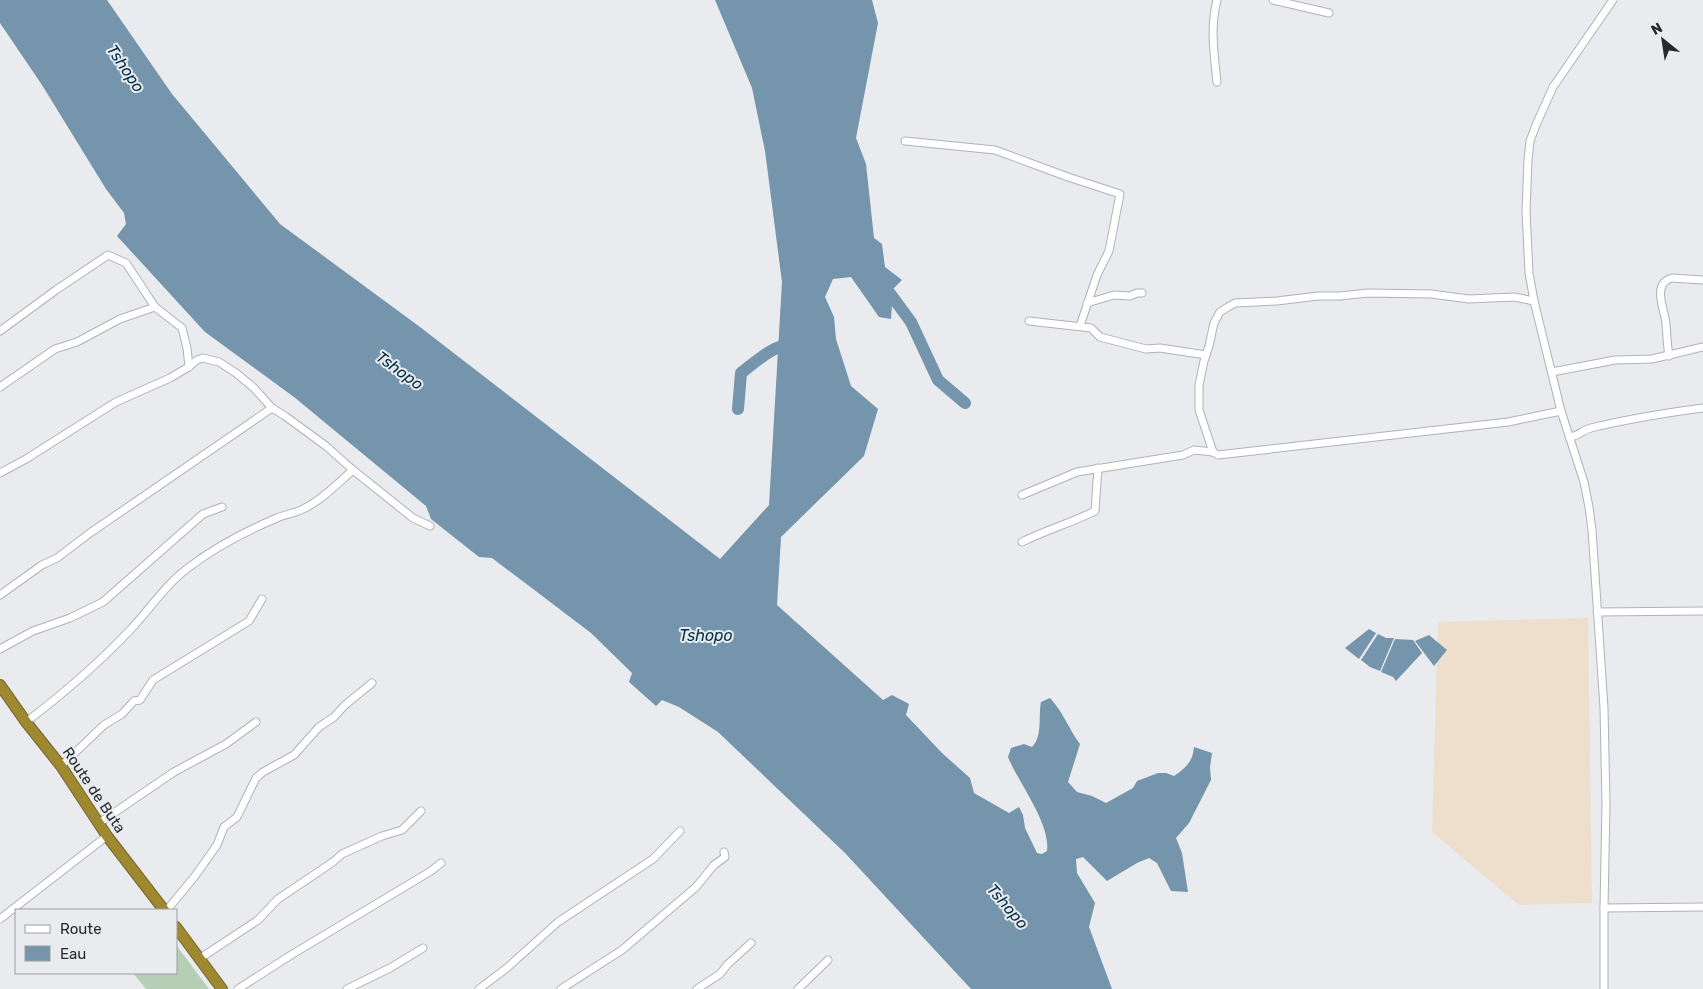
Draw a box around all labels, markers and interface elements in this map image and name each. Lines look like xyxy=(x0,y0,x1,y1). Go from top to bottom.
north arrow xyxy=(1638,15,1688,65)
text: N xyxy=(1648,19,1665,39)
water label: Tshopo xyxy=(103,41,148,96)
water label: Tshopo xyxy=(372,347,427,394)
water label: Tshopo xyxy=(679,626,733,645)
street label: Route de Buta xyxy=(59,744,129,836)
water label: Tshopo xyxy=(983,880,1032,933)
legend xyxy=(15,909,178,974)
text: Route xyxy=(60,920,102,938)
text: Eau xyxy=(60,945,86,963)

